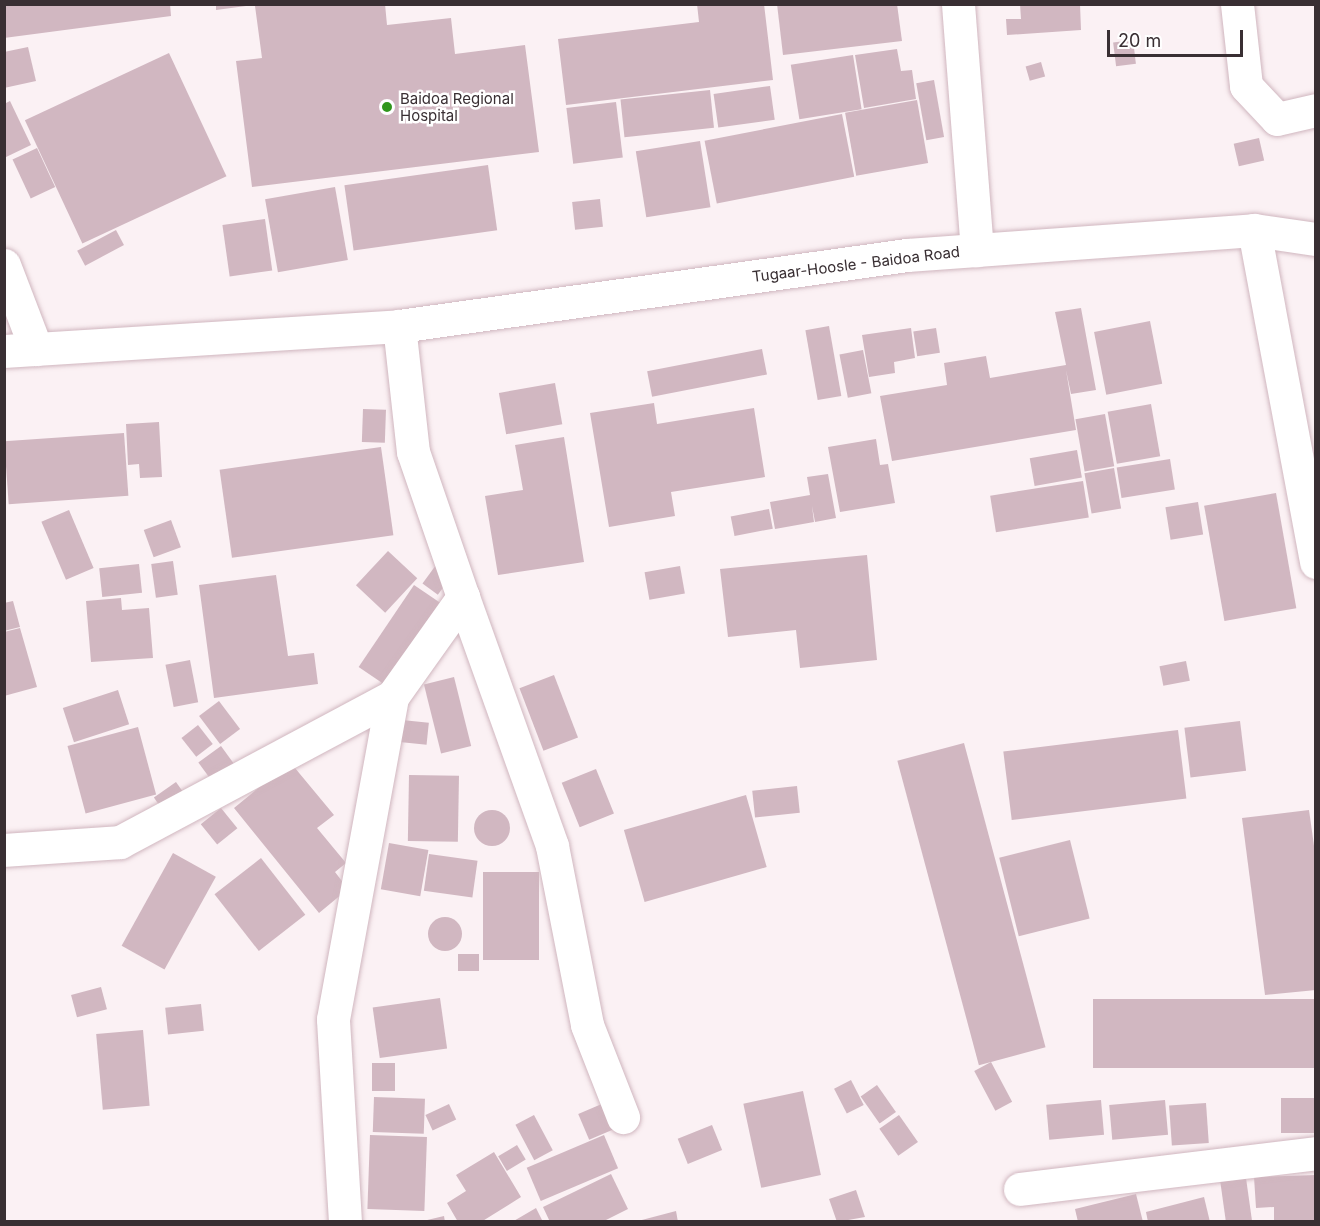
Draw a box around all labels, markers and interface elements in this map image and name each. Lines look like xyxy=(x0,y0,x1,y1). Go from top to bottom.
scale bar xyxy=(1110,18,1246,56)
text: 20 m xyxy=(1118,30,1161,51)
place label: Baidoa Regional Hospital xyxy=(400,89,514,124)
marker: Baidoa Regional Hospital xyxy=(378,98,396,116)
street label: Tugaar-Hoosle - Baidoa Road xyxy=(751,242,961,286)

